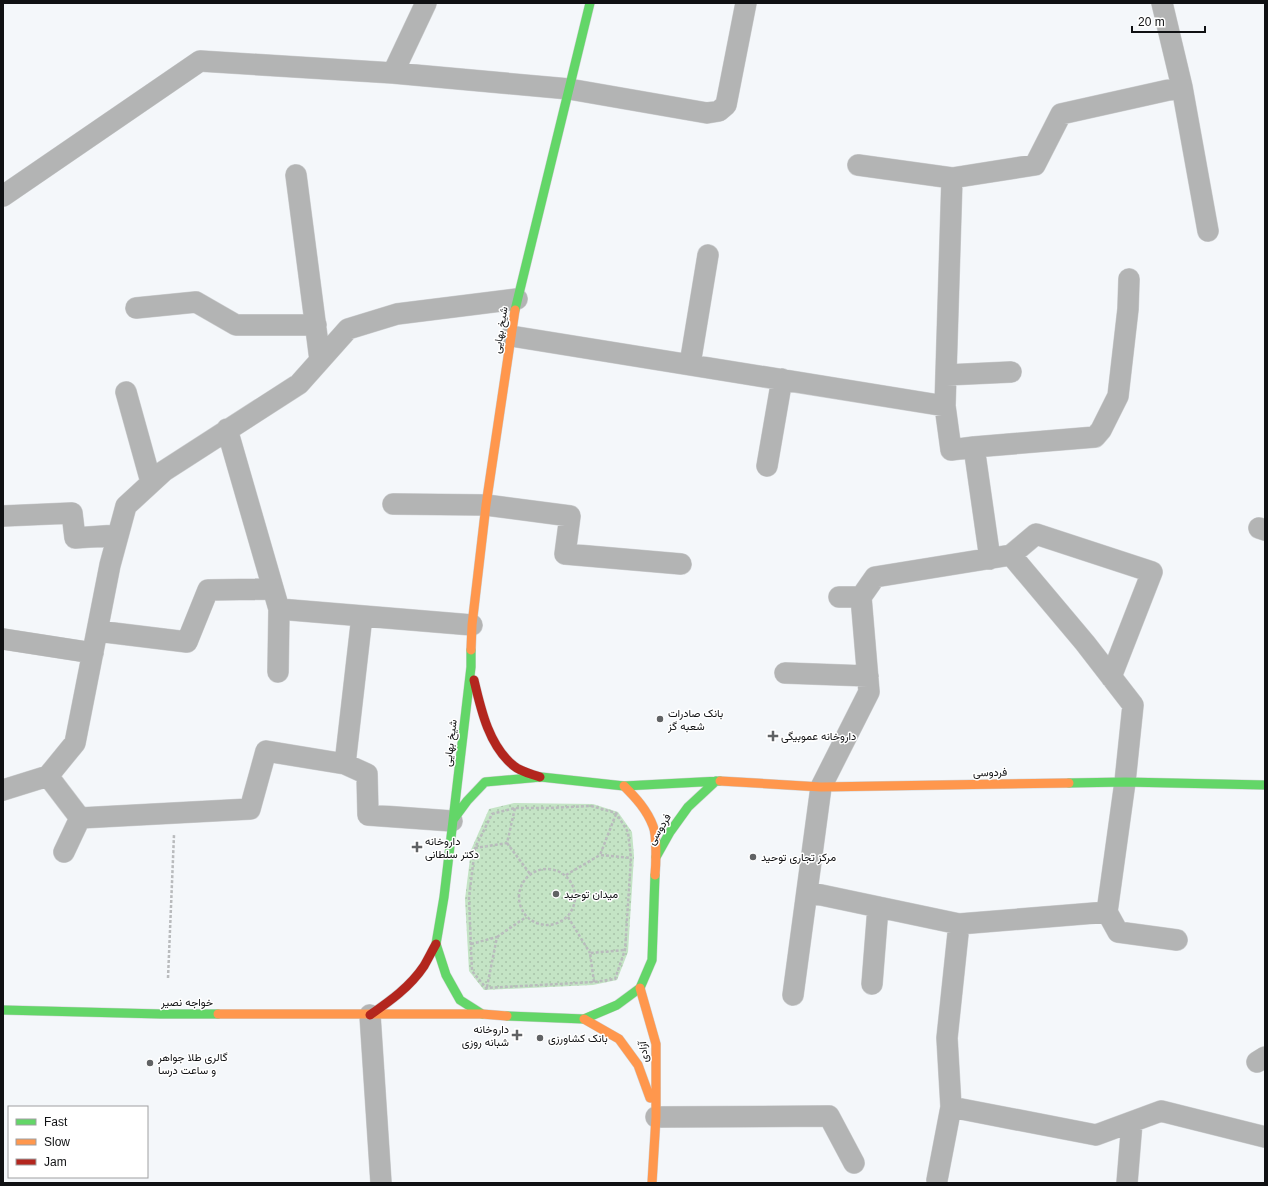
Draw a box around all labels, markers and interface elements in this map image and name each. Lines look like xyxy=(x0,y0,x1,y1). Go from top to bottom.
scale bar xyxy=(1132,8,1205,34)
text: 20 m xyxy=(1138,15,1165,29)
street label: شیخ بهایی xyxy=(490,305,512,355)
place label: بانک صادرات شعبه گز xyxy=(667,707,723,733)
marker: بانک صادرات شعبه گز xyxy=(655,714,665,724)
street label: شیخ بهایی xyxy=(441,718,461,768)
place label: داروخانه عموبیگی xyxy=(781,730,856,743)
marker: داروخانه عموبیگی xyxy=(768,731,778,741)
street label: فردوسی xyxy=(973,766,1007,779)
street label: فردوسی xyxy=(645,811,674,847)
place label: داروخانه دکتر سلطانی xyxy=(425,835,479,861)
marker: داروخانه دکتر سلطانی xyxy=(412,842,422,852)
place label: مرکز تجاری توحید xyxy=(761,851,836,864)
marker: مرکز تجاری توحید xyxy=(748,852,758,862)
place label: میدان توحید xyxy=(564,888,618,901)
marker: میدان توحید xyxy=(551,889,561,899)
street label: خواجه نصیر xyxy=(160,996,213,1009)
place label: داروخانه شبانه روزی xyxy=(462,1023,509,1049)
marker: داروخانه شبانه روزی xyxy=(512,1030,522,1040)
place label: بانک کشاورزی xyxy=(548,1032,608,1045)
marker: بانک کشاورزی xyxy=(535,1033,545,1043)
street label: آزادی xyxy=(636,1039,651,1063)
place label: گالری طلا جواهر و ساعت درسا xyxy=(157,1051,228,1077)
marker: گالری طلا جواهر و ساعت درسا xyxy=(145,1058,155,1068)
legend xyxy=(8,1106,148,1178)
text: Fast xyxy=(44,1115,68,1129)
text: Slow xyxy=(44,1135,70,1149)
text: Jam xyxy=(44,1155,67,1169)

